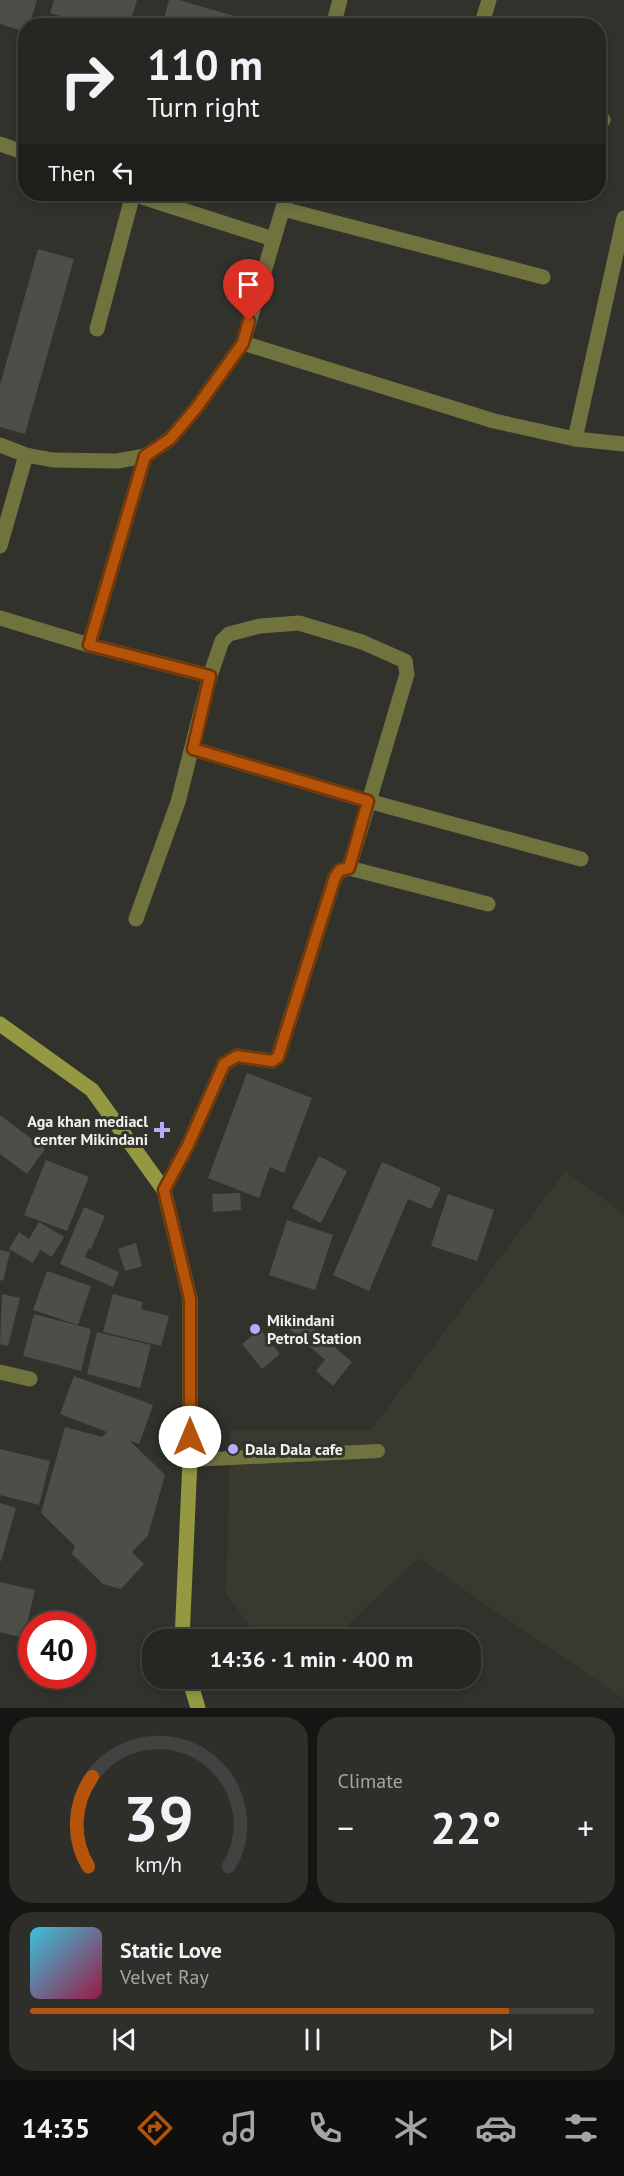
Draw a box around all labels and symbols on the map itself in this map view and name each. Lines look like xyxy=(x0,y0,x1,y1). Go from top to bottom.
pin xyxy=(223,259,274,321)
place label: Aga khan mediacl center Mikindani xyxy=(27,1111,148,1149)
marker: Aga khan mediacl center Mikindani xyxy=(153,1121,171,1139)
place label: Mikindani Petrol Station xyxy=(267,1310,361,1348)
marker: Mikindani Petrol Station xyxy=(248,1322,262,1336)
position arrow xyxy=(158,1405,222,1469)
place label: Dala Dala cafe xyxy=(245,1439,343,1459)
marker: Dala Dala cafe xyxy=(226,1442,240,1456)
speed limit sign: 40 xyxy=(18,1611,96,1689)

